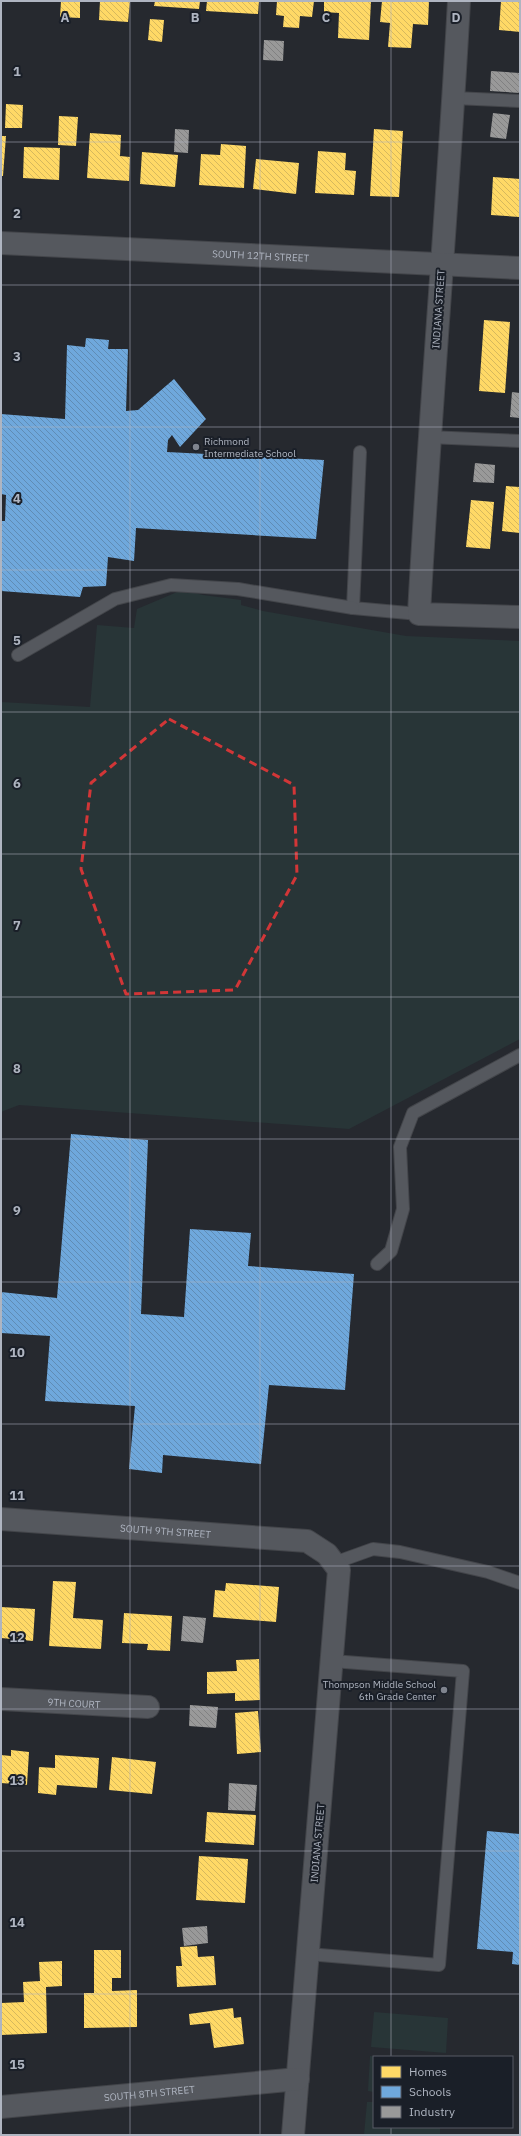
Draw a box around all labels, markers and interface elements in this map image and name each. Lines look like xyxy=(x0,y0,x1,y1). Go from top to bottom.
text: A xyxy=(61,9,70,26)
text: B xyxy=(191,9,200,26)
text: C xyxy=(322,9,331,26)
text: D xyxy=(451,9,461,26)
text: 1 xyxy=(13,63,21,80)
text: 2 xyxy=(13,205,21,222)
street label: SOUTH 12TH STREET xyxy=(212,247,310,265)
street label: INDIANA STREET xyxy=(429,269,448,349)
text: 3 xyxy=(13,348,21,365)
place label: Richmond Intermediate School xyxy=(204,435,296,460)
marker: Richmond Intermediate School xyxy=(191,442,201,452)
text: 4 xyxy=(13,490,21,507)
text: 5 xyxy=(13,632,21,649)
text: 6 xyxy=(13,775,21,792)
text: 7 xyxy=(13,917,21,934)
text: 8 xyxy=(13,1060,21,1077)
text: 9 xyxy=(13,1202,21,1219)
text: 10 xyxy=(9,1344,25,1361)
text: 11 xyxy=(9,1487,25,1504)
street label: SOUTH 9TH STREET xyxy=(120,1522,212,1541)
text: 12 xyxy=(9,1629,25,1646)
place label: Thompson Middle School 6th Grade Center xyxy=(323,1678,436,1703)
marker: Thompson Middle School 6th Grade Center xyxy=(439,1685,449,1695)
street label: 9TH COURT xyxy=(47,1696,101,1711)
text: 13 xyxy=(9,1772,25,1789)
street label: INDIANA STREET xyxy=(308,1803,327,1883)
text: 14 xyxy=(9,1914,25,1931)
text: 15 xyxy=(9,2056,25,2073)
legend xyxy=(373,2056,513,2128)
text: Homes xyxy=(409,2064,447,2079)
street label: SOUTH 8TH STREET xyxy=(103,2083,196,2104)
text: Schools xyxy=(409,2084,452,2099)
text: Industry xyxy=(409,2104,455,2119)

